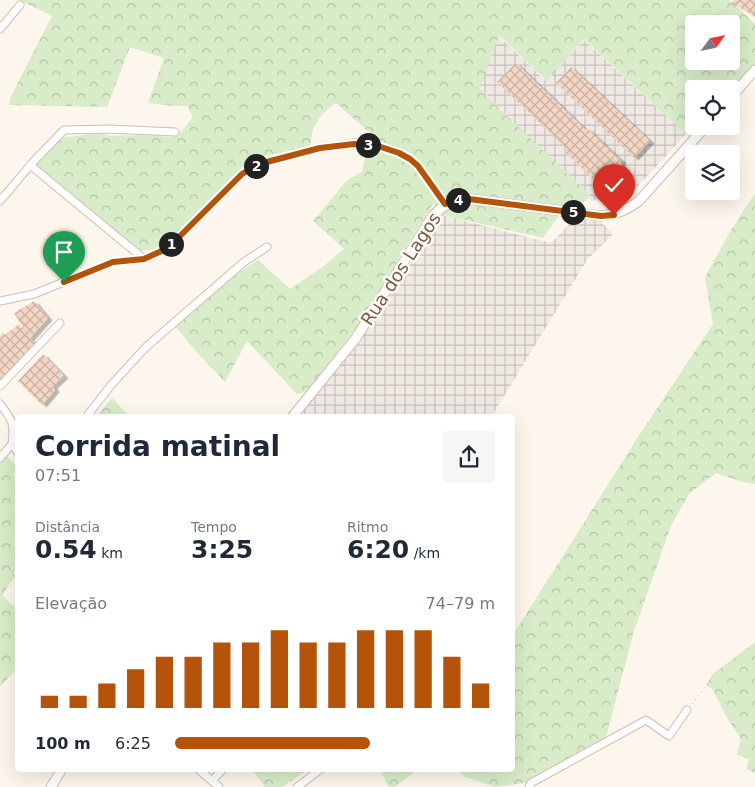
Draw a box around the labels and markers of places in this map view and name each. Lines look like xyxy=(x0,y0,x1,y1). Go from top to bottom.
pin: 3 xyxy=(356,132,380,158)
pin: 2 xyxy=(244,154,268,178)
pin xyxy=(593,164,635,215)
pin: 4 xyxy=(446,188,470,212)
pin: 5 xyxy=(560,200,586,224)
pin xyxy=(43,231,85,282)
pin: 1 xyxy=(158,232,184,256)

